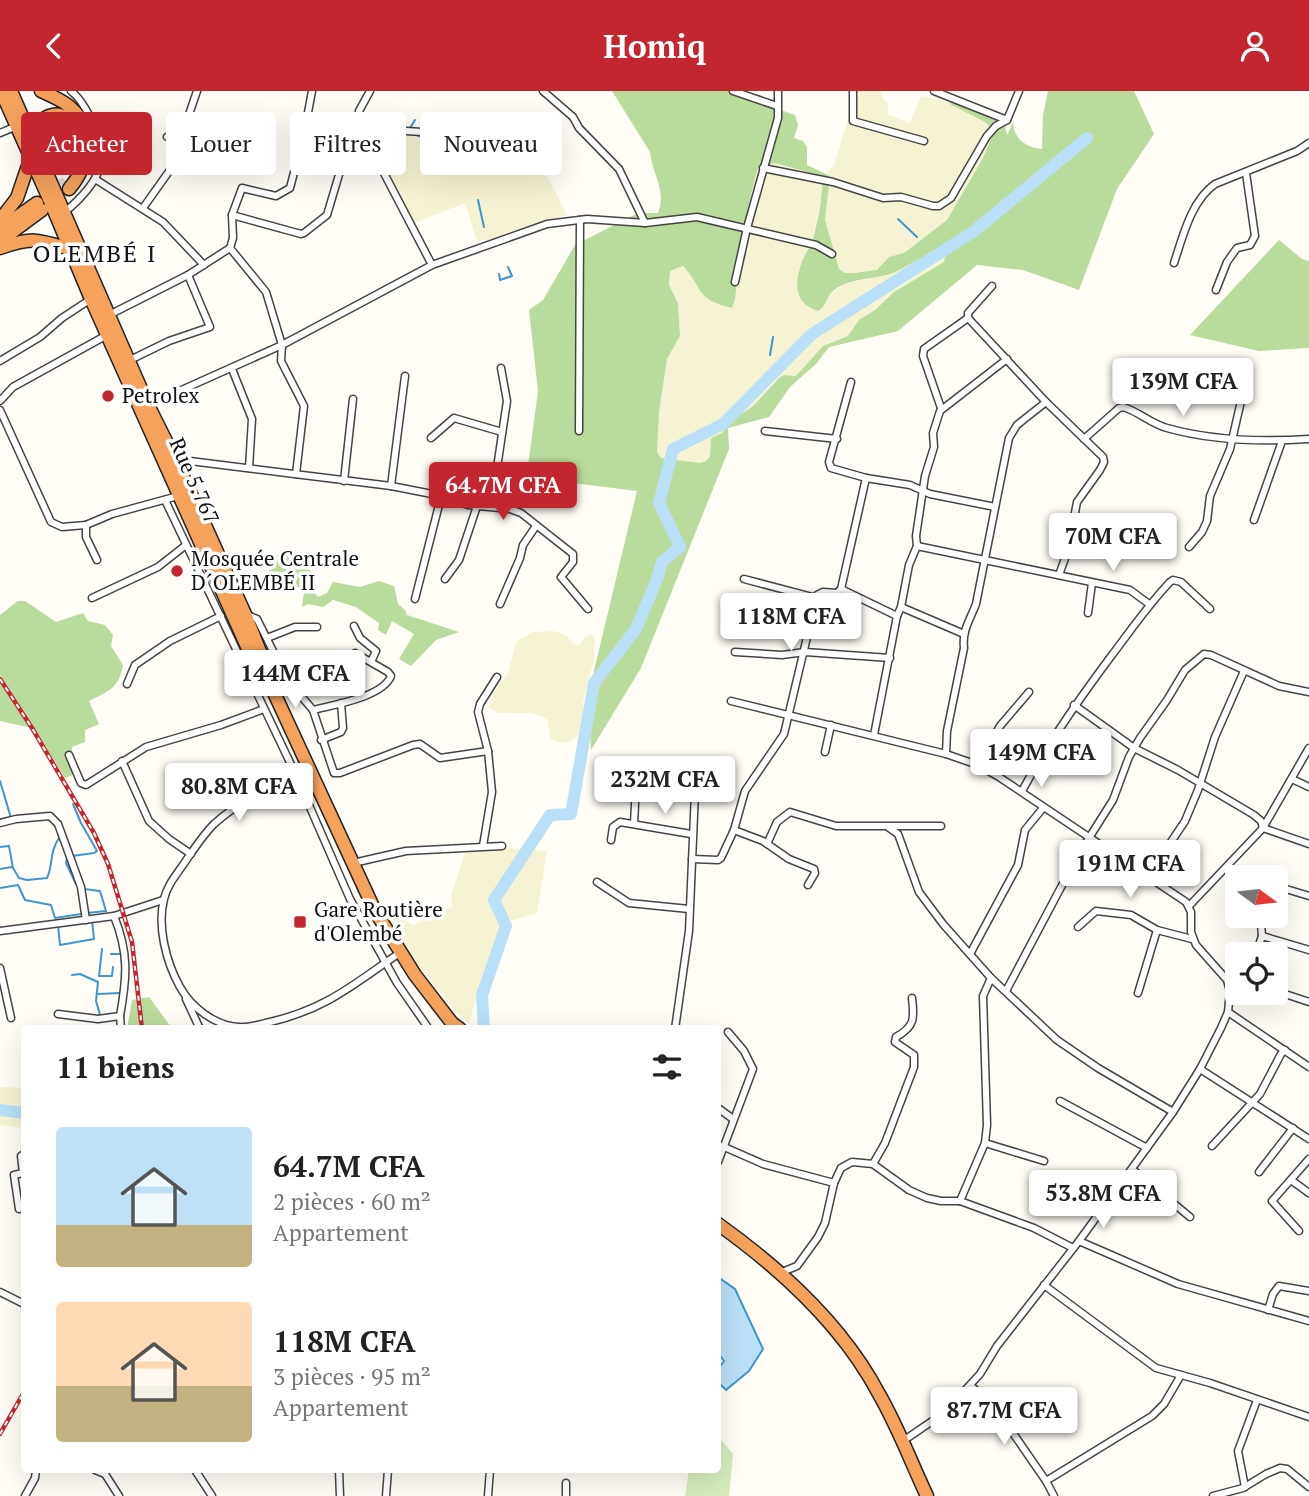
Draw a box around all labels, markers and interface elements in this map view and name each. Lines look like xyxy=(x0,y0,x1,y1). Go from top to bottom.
text: Homiq xyxy=(603,25,706,67)
icon: back xyxy=(35,27,73,65)
icon: person xyxy=(1236,27,1274,65)
chip: Acheter xyxy=(21,112,152,175)
chip: Louer xyxy=(166,112,276,175)
chip: Filtres xyxy=(290,112,406,175)
chip: Nouveau xyxy=(420,112,562,175)
district label: OLEMBÉ I xyxy=(33,237,157,269)
pin: 139M CFA xyxy=(1111,359,1255,418)
text: 139M CFA xyxy=(1128,365,1238,396)
place label: Petrolex xyxy=(122,381,199,409)
marker: Petrolex xyxy=(100,388,116,404)
street label: Rue 5.767 xyxy=(163,433,226,528)
pin: 64.7M CFA xyxy=(423,463,583,522)
text: 64.7M CFA xyxy=(445,469,561,500)
pin: 70M CFA xyxy=(1048,513,1178,573)
text: 70M CFA xyxy=(1065,520,1161,551)
place label: Mosquée Centrale D´OLEMBÉ II xyxy=(191,544,359,596)
marker: Mosquée Centrale D´OLEMBÉ II xyxy=(169,563,185,579)
pin: 118M CFA xyxy=(719,594,863,653)
text: 118M CFA xyxy=(736,600,846,631)
pin: 144M CFA xyxy=(223,651,367,710)
text: 144M CFA xyxy=(240,657,350,688)
pin: 149M CFA xyxy=(969,729,1113,789)
text: 149M CFA xyxy=(986,736,1096,767)
pin: 232M CFA xyxy=(593,757,737,816)
pin: 80.8M CFA xyxy=(159,763,319,823)
text: 232M CFA xyxy=(610,763,720,794)
text: 80.8M CFA xyxy=(181,770,297,801)
pin: 191M CFA xyxy=(1058,841,1202,900)
text: 191M CFA xyxy=(1075,847,1185,878)
north arrow xyxy=(1225,865,1288,927)
map controls xyxy=(1225,865,1288,1005)
place label: Gare Routière d'Olembé xyxy=(314,895,443,947)
marker: Gare Routière d'Olembé xyxy=(292,914,308,930)
button: locate xyxy=(1225,942,1288,1005)
text: 11 biens xyxy=(56,1047,175,1087)
icon: filters xyxy=(648,1048,686,1086)
text: 64.7M CFA xyxy=(273,1146,425,1186)
icon: home xyxy=(112,1155,196,1239)
pin: 53.8M CFA xyxy=(1023,1171,1183,1230)
text: 53.8M CFA xyxy=(1045,1177,1161,1208)
text: 2 pièces · 60 m² xyxy=(273,1186,431,1217)
text: Appartement xyxy=(273,1217,409,1248)
text: 118M CFA xyxy=(273,1321,416,1361)
icon: home xyxy=(112,1330,196,1414)
text: 3 pièces · 95 m² xyxy=(273,1361,431,1392)
pin: 87.7M CFA xyxy=(924,1387,1084,1447)
text: Appartement xyxy=(273,1392,409,1423)
text: 87.7M CFA xyxy=(947,1394,1061,1425)

